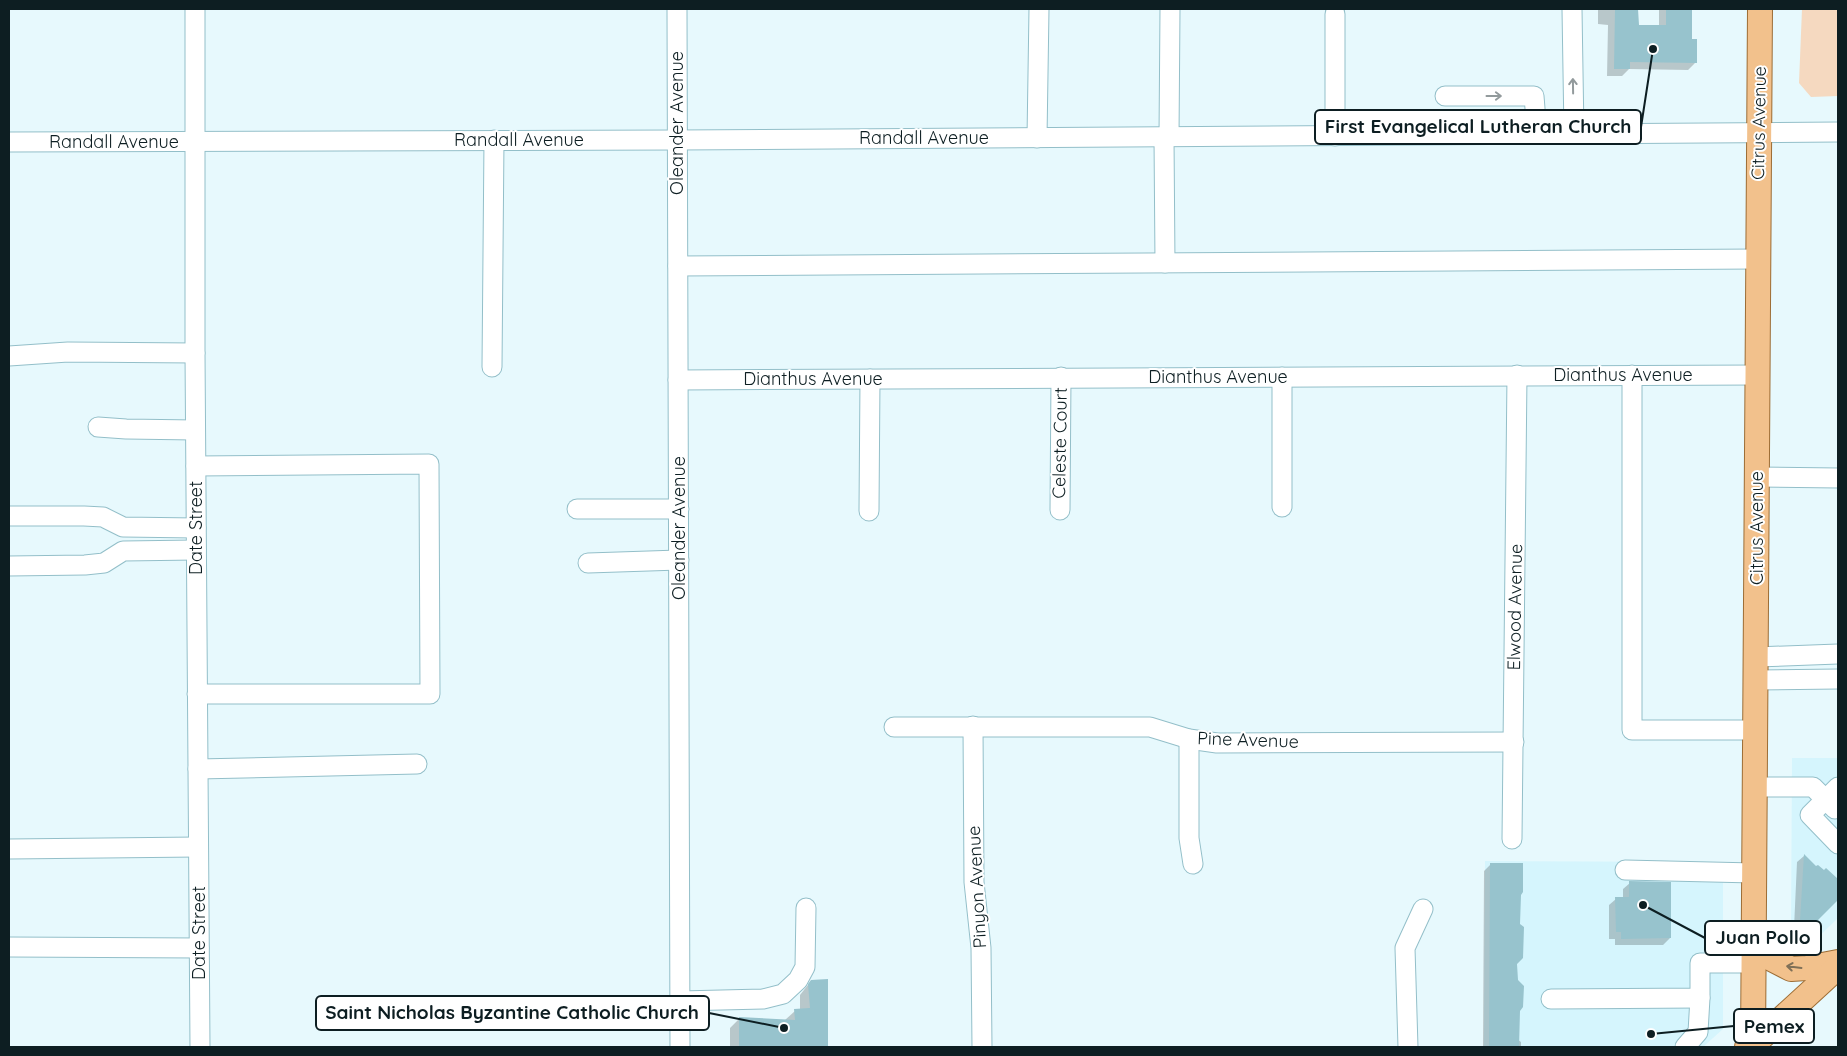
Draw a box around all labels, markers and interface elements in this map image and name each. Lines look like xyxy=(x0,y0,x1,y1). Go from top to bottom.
street label: Oleander Avenue xyxy=(665,51,688,195)
street label: Citrus Avenue xyxy=(1746,66,1771,180)
one-way arrow xyxy=(1568,78,1578,94)
one-way arrow xyxy=(1486,91,1502,101)
callout: First Evangelical Lutheran Church xyxy=(1315,110,1641,144)
text: First Evangelical Lutheran Church xyxy=(1325,114,1631,138)
street label: Randall Avenue xyxy=(859,126,989,149)
street label: Randall Avenue xyxy=(454,128,584,151)
street label: Randall Avenue xyxy=(49,130,179,153)
street label: Dianthus Avenue xyxy=(1553,363,1693,386)
street label: Dianthus Avenue xyxy=(1148,365,1288,388)
street label: Dianthus Avenue xyxy=(743,367,883,390)
street label: Celeste Court xyxy=(1047,387,1072,499)
street label: Oleander Avenue xyxy=(667,456,690,600)
street label: Citrus Avenue xyxy=(1745,471,1768,585)
street label: Date Street xyxy=(184,481,207,575)
street label: Elwood Avenue xyxy=(1502,543,1527,671)
street label: Pine Avenue xyxy=(1197,726,1299,753)
street label: Pinyon Avenue xyxy=(962,825,991,949)
street label: Date Street xyxy=(187,886,210,980)
callout: Juan Pollo xyxy=(1705,921,1821,955)
text: Juan Pollo xyxy=(1715,925,1811,949)
one-way arrow xyxy=(1787,962,1803,972)
callout: Saint Nicholas Byzantine Catholic Church xyxy=(316,996,709,1030)
text: Saint Nicholas Byzantine Catholic Church xyxy=(325,1000,699,1024)
callout: Pemex xyxy=(1734,1009,1814,1043)
text: Pemex xyxy=(1744,1014,1804,1038)

